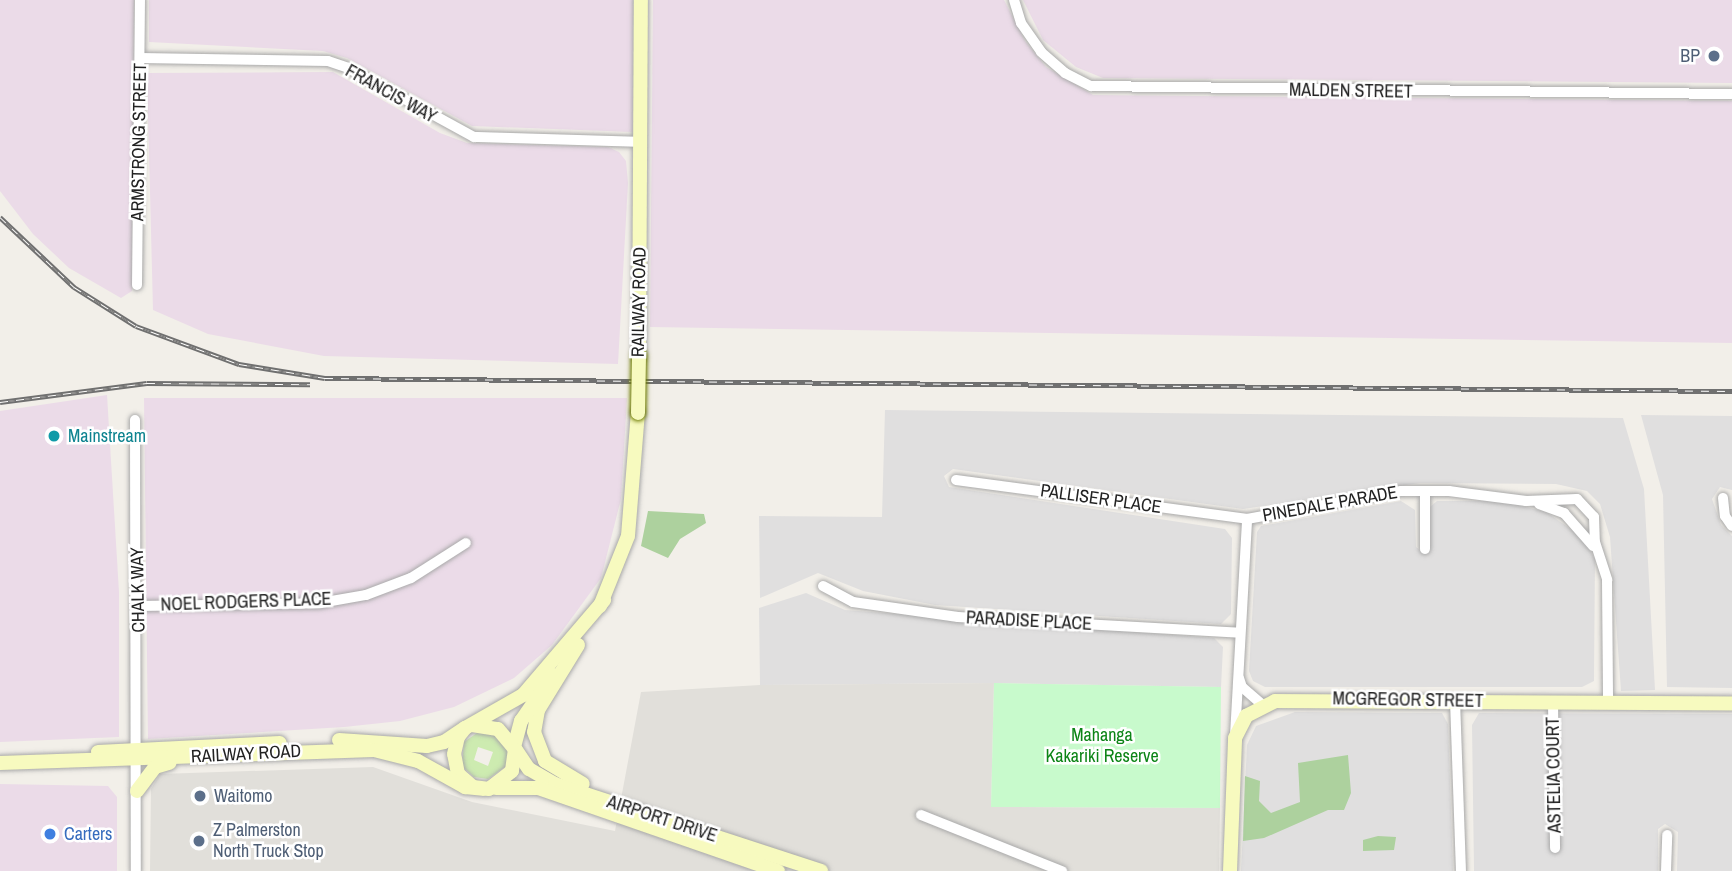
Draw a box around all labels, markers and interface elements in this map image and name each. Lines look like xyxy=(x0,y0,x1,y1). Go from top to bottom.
place label: BP xyxy=(1680,45,1700,67)
marker: BP xyxy=(1706,48,1722,64)
street label: FRANCIS WAY xyxy=(342,60,440,128)
street label: ARMSTRONG STREET xyxy=(127,63,151,221)
street label: MALDEN STREET xyxy=(1289,79,1413,103)
street label: RAILWAY ROAD xyxy=(627,247,651,357)
place label: Mainstream xyxy=(68,425,146,447)
marker: Mainstream xyxy=(46,428,62,444)
street label: PALLISER PLACE xyxy=(1039,480,1163,518)
street label: PINEDALE PARADE xyxy=(1261,481,1399,527)
street label: CHALK WAY xyxy=(126,547,150,633)
street label: NOEL RODGERS PLACE xyxy=(160,588,332,616)
street label: PARADISE PLACE xyxy=(965,607,1093,635)
street label: MCGREGOR STREET xyxy=(1332,688,1484,712)
street label: ASTELIA COURT xyxy=(1542,716,1566,834)
park label: Mahanga Kakariki Reserve xyxy=(1045,725,1159,768)
street label: RAILWAY ROAD xyxy=(190,740,302,768)
place label: Waitomo xyxy=(214,785,273,807)
marker: Waitomo xyxy=(192,788,208,804)
street label: AIRPORT DRIVE xyxy=(604,791,720,847)
place label: Z Palmerston North Truck Stop xyxy=(213,820,324,862)
place label: Carters xyxy=(64,823,112,845)
marker: Carters xyxy=(42,826,58,842)
marker: Z Palmerston North Truck Stop xyxy=(191,833,207,849)

